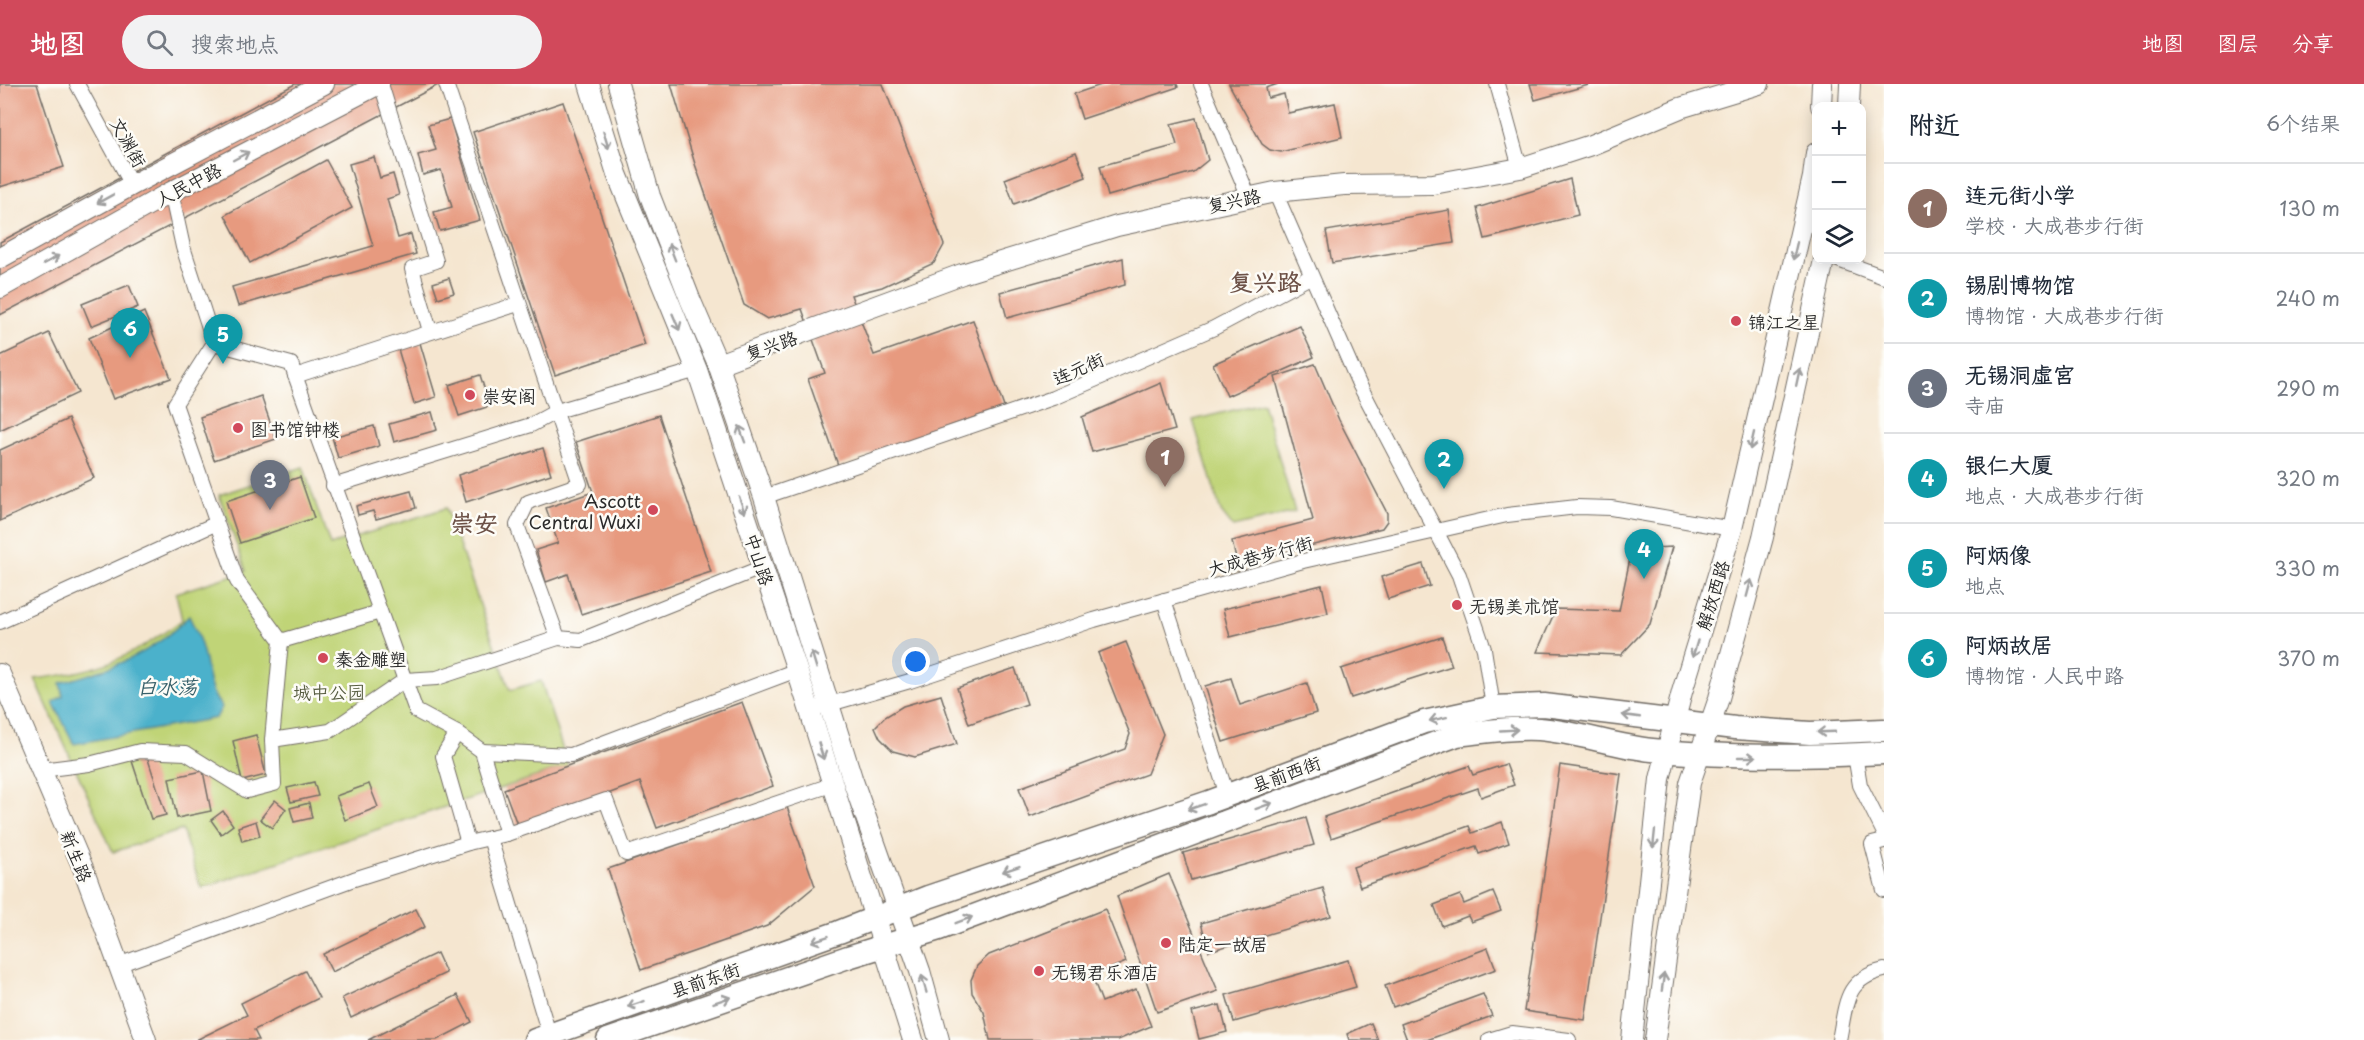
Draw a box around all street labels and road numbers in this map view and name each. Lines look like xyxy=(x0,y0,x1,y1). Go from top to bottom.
street label: 文渊街 xyxy=(104,112,154,172)
street label: 人民中路 xyxy=(150,155,226,213)
street label: 复兴路 xyxy=(1205,181,1263,219)
street label: 复兴路 xyxy=(741,323,801,367)
street label: 连元街 xyxy=(1048,345,1108,391)
street label: 大成巷步行街 xyxy=(1204,528,1316,582)
street label: 中山路 xyxy=(739,529,781,589)
street label: 解放西路 xyxy=(1689,557,1735,633)
street label: 县前西街 xyxy=(1248,748,1324,798)
street label: 新生路 xyxy=(54,826,100,886)
street label: 县前东街 xyxy=(667,955,743,1003)

